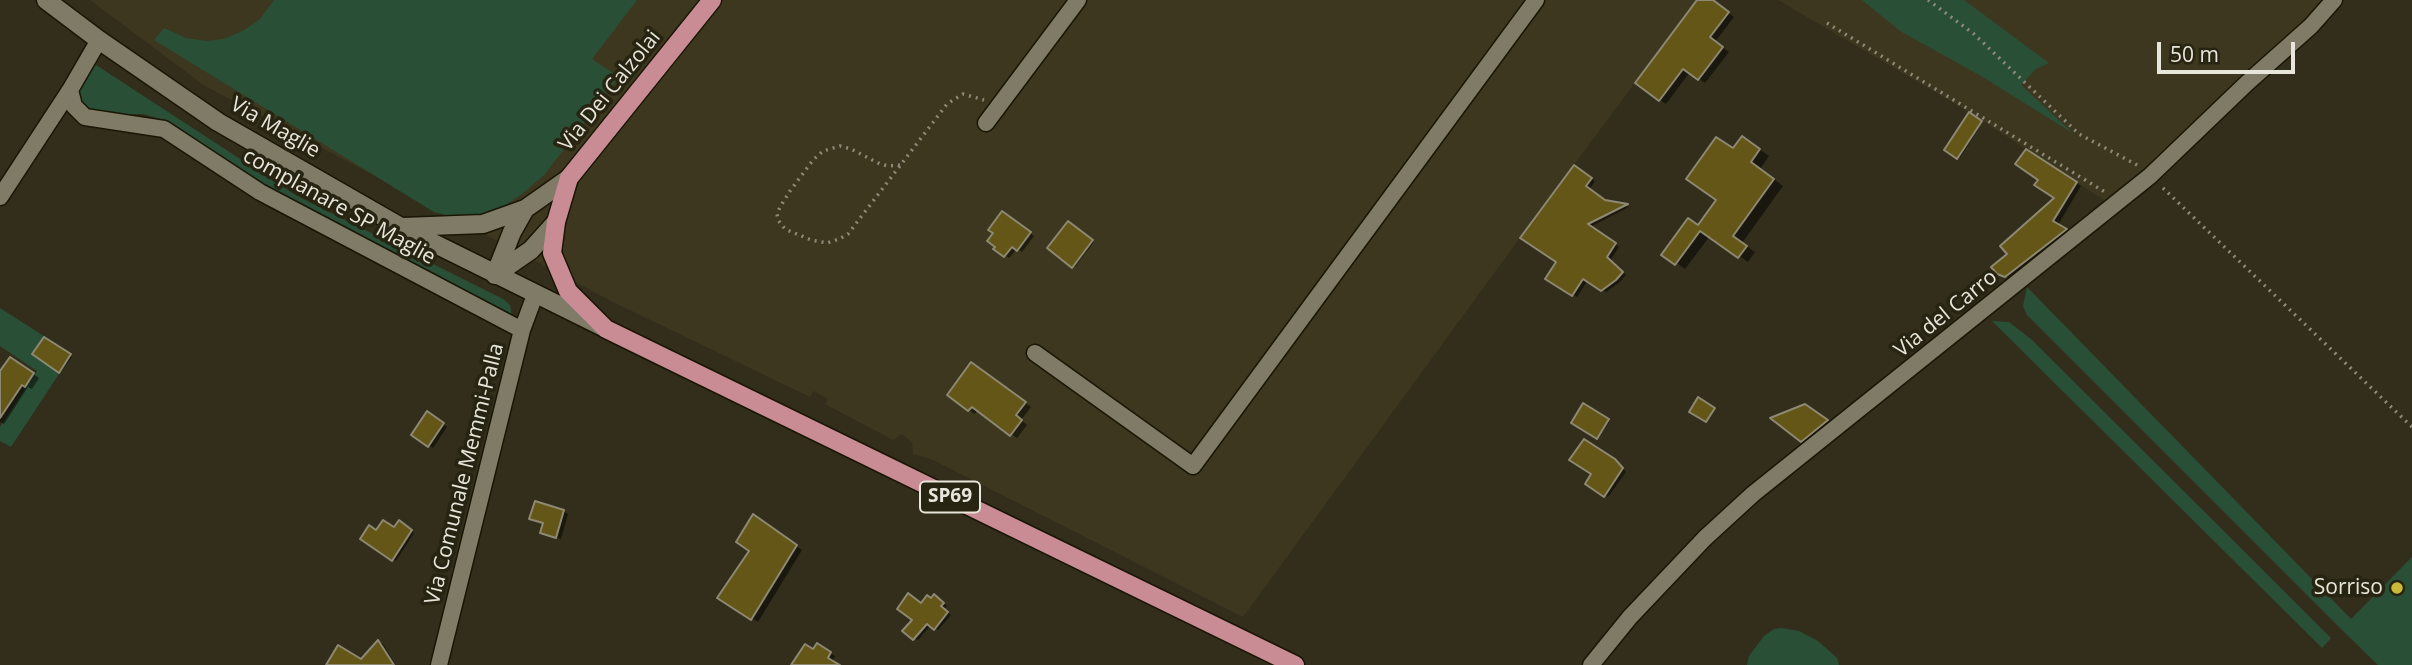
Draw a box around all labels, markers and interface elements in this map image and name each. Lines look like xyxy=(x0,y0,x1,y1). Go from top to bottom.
street label: Via Dei Calzolai xyxy=(554,26,666,156)
scale bar xyxy=(2160,28,2298,72)
text: 50 m xyxy=(2170,40,2219,68)
street label: Via Maglie xyxy=(226,92,324,164)
street label: complanare SP Maglie xyxy=(238,144,440,270)
street label: Via del Carro xyxy=(1889,265,2003,363)
street label: Via Comunale Memmi-Palla xyxy=(420,341,510,607)
road number: SP69 xyxy=(920,482,980,512)
place label: Sorriso xyxy=(2314,575,2383,601)
marker: Sorriso xyxy=(2389,580,2405,596)

